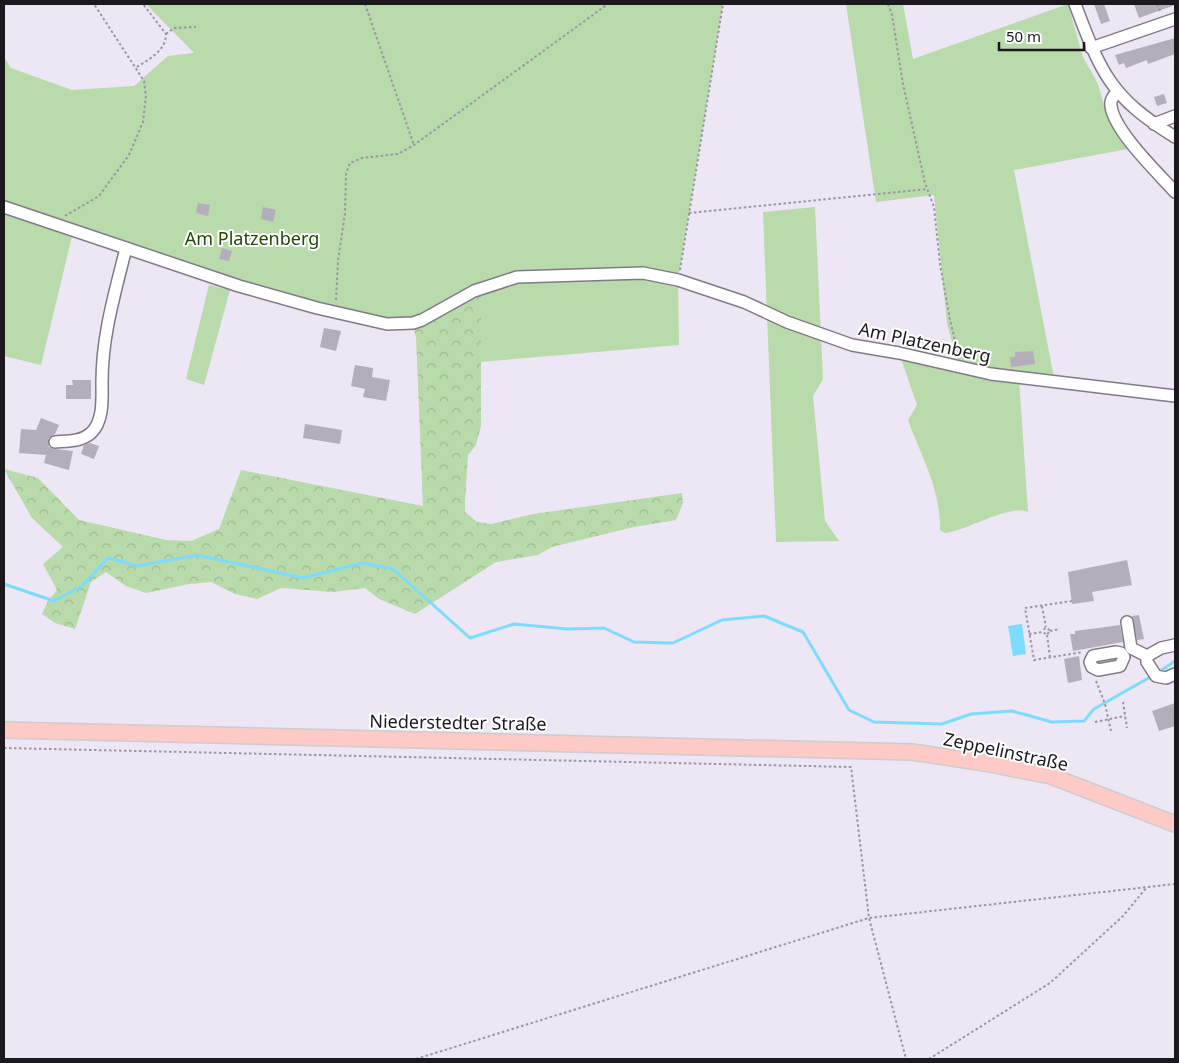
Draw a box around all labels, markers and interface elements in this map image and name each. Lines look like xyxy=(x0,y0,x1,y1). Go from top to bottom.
scale bar xyxy=(999,20,1084,52)
text: 50 m xyxy=(1006,26,1041,46)
park label: Am Platzenberg xyxy=(185,226,319,250)
street label: Am Platzenberg xyxy=(857,316,993,368)
street label: Niederstedter Straße xyxy=(369,708,547,736)
street label: Zeppelinstraße xyxy=(941,726,1071,776)

